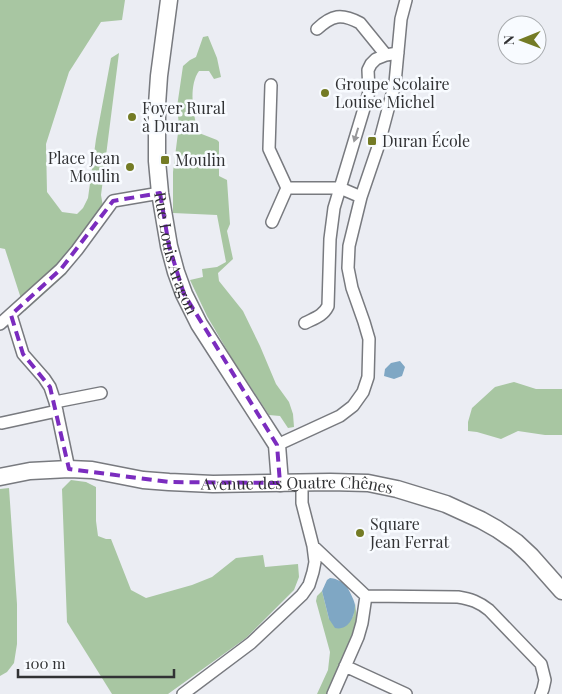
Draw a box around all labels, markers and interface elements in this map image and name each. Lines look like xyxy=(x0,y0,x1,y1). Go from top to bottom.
north arrow xyxy=(497,15,547,65)
text: N xyxy=(499,35,518,45)
place label: Groupe Scolaire Louise Michel xyxy=(335,73,450,112)
marker: Groupe Scolaire Louise Michel xyxy=(319,87,331,99)
place label: Foyer Rural à Duran xyxy=(142,97,226,136)
marker: Foyer Rural à Duran xyxy=(126,111,138,123)
one-way arrow xyxy=(351,128,359,143)
place label: Duran École xyxy=(382,130,470,151)
marker: Duran École xyxy=(366,135,378,147)
place label: Place Jean Moulin xyxy=(48,147,120,186)
place label: Moulin xyxy=(175,149,226,170)
marker: Moulin xyxy=(159,154,171,166)
marker: Place Jean Moulin xyxy=(124,161,136,173)
street label: Rue Louis Aragon xyxy=(150,190,204,318)
street label: Avenue des Quatre Chênes xyxy=(200,471,395,498)
place label: Square Jean Ferrat xyxy=(369,513,450,552)
marker: Square Jean Ferrat xyxy=(354,527,366,539)
scale bar xyxy=(18,646,174,678)
text: 100 m xyxy=(25,653,66,673)

